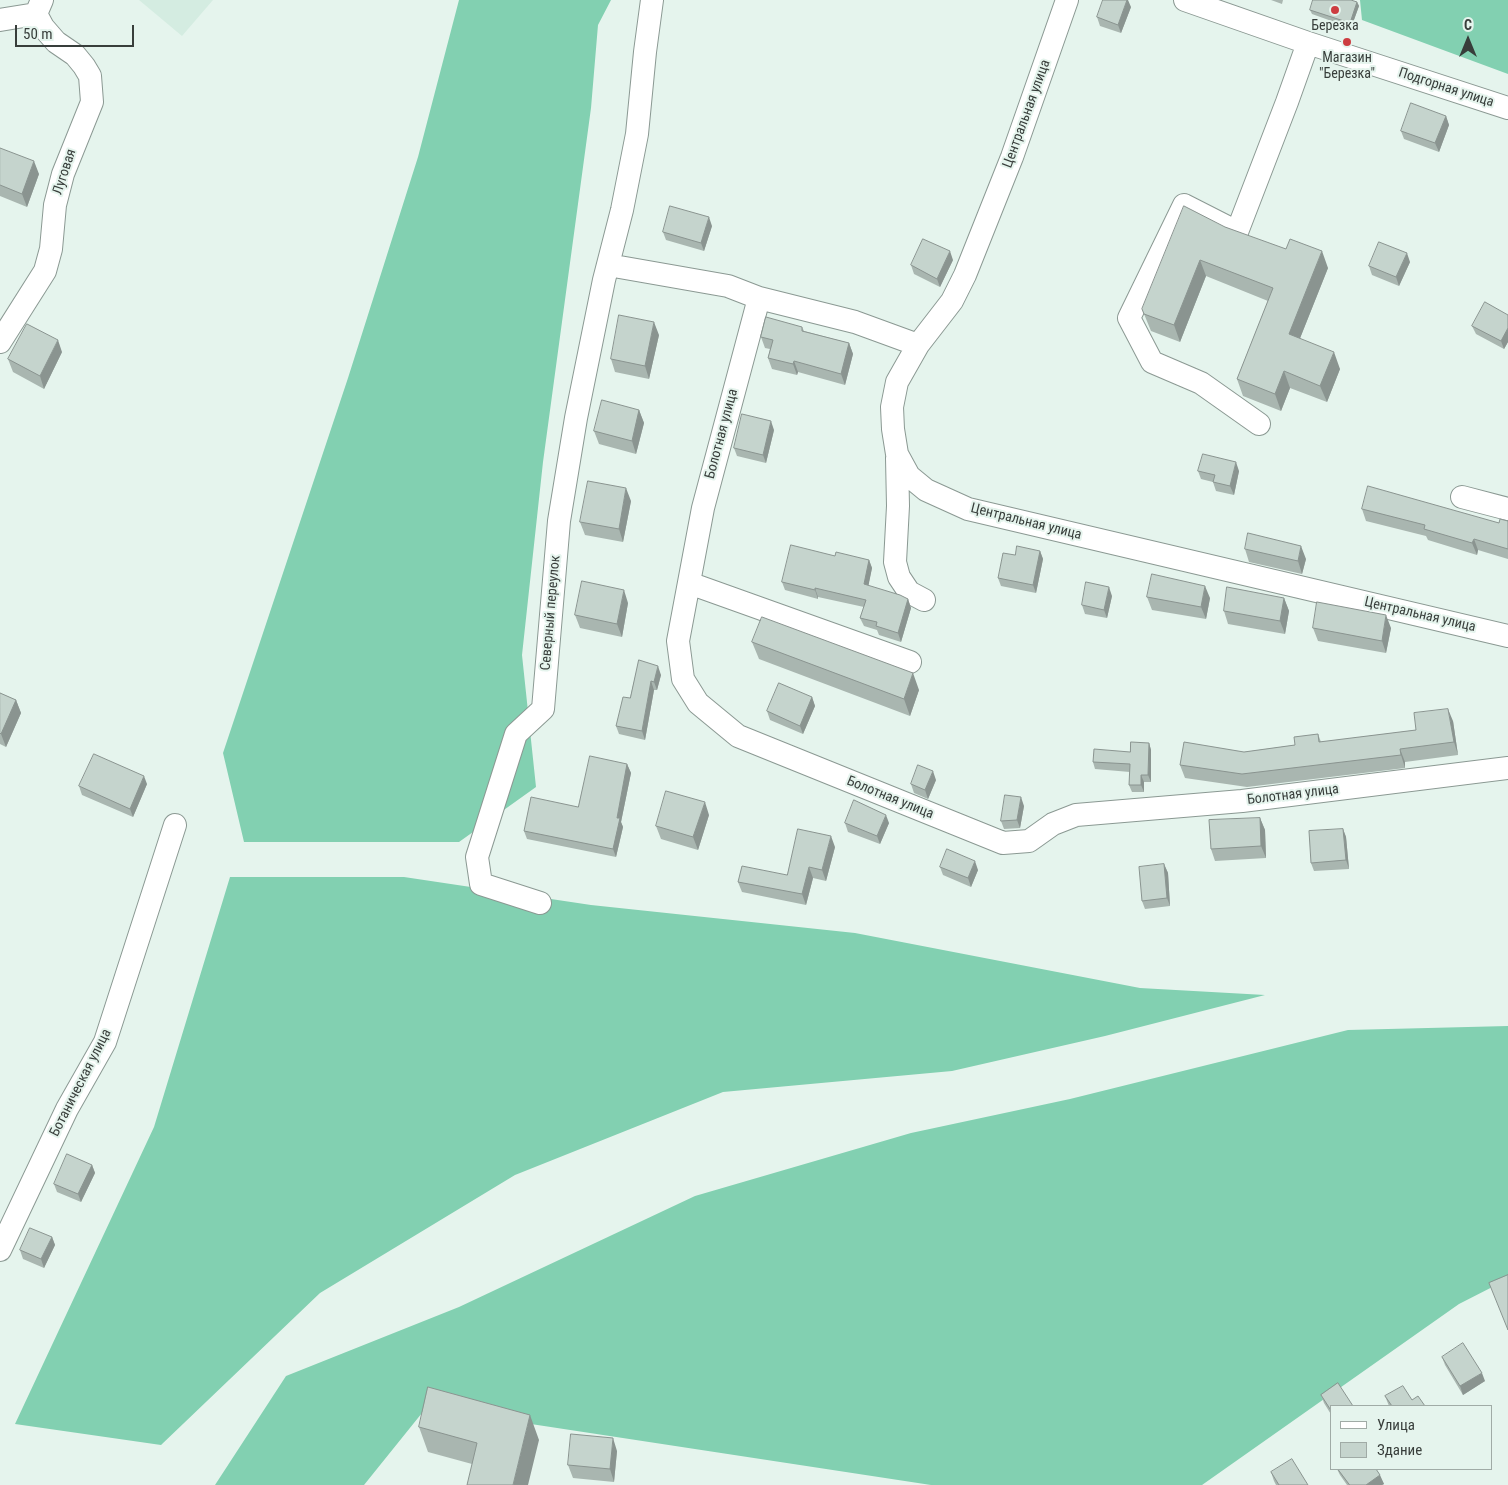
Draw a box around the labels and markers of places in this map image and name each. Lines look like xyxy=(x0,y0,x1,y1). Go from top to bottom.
marker: Березка xyxy=(1329,4,1341,16)
place label: Березка xyxy=(1311,18,1359,34)
marker: Магазин "Березка" xyxy=(1341,36,1353,48)
place label: Магазин "Березка" xyxy=(1319,50,1375,82)

